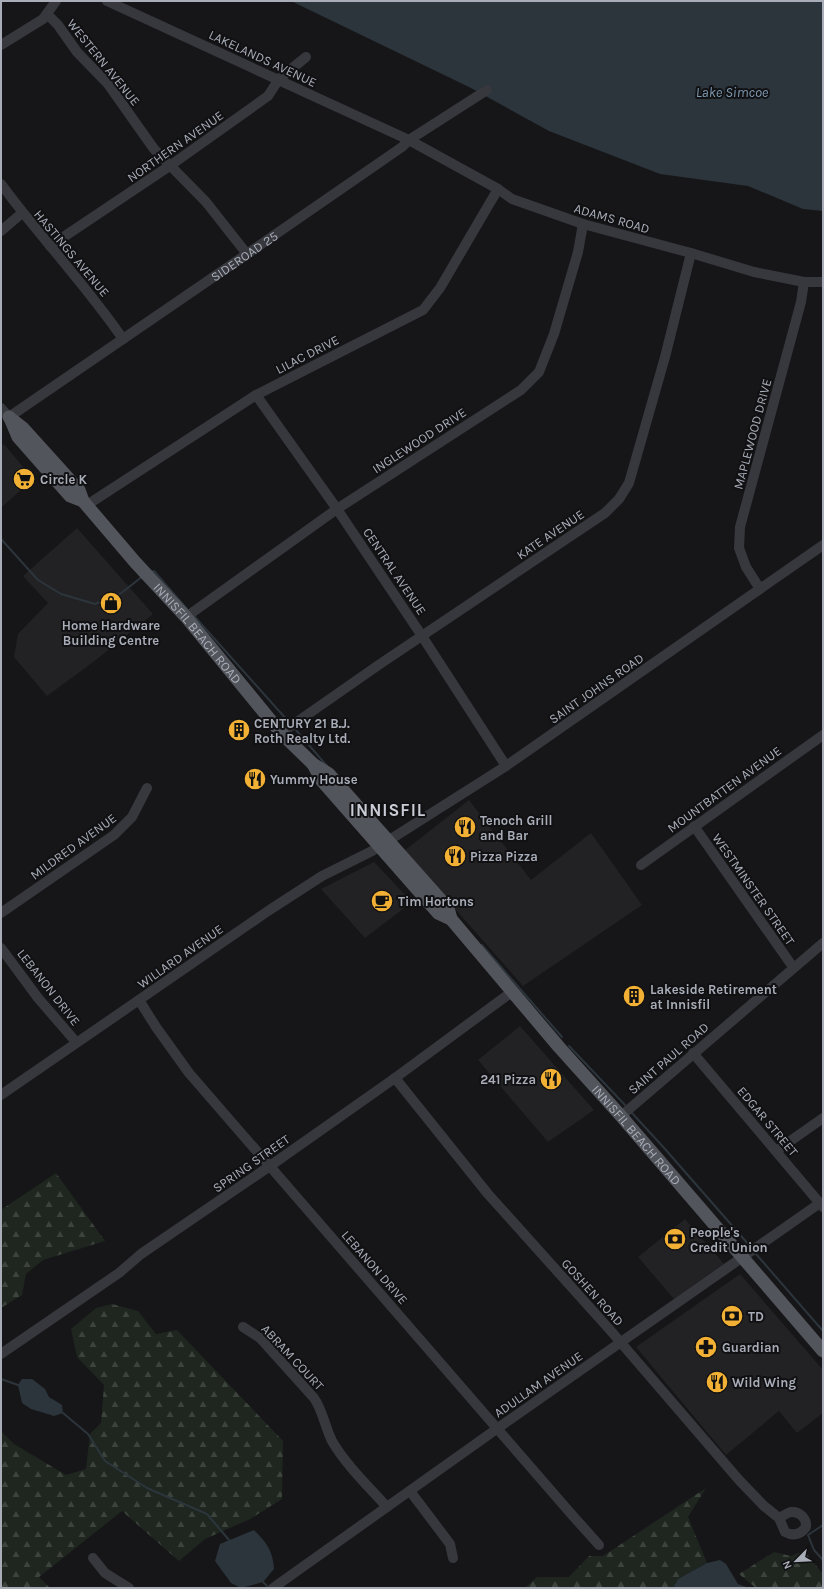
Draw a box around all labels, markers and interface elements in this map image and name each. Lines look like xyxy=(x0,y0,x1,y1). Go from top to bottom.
street label: WESTERN AVENUE xyxy=(64,16,143,109)
street label: LAKELANDS AVENUE xyxy=(207,27,319,90)
water label: Lake Simcoe xyxy=(696,84,769,101)
street label: NORTHERN AVENUE xyxy=(124,108,226,185)
street label: ADAMS ROAD xyxy=(572,201,651,236)
street label: HASTINGS AVENUE xyxy=(31,207,112,300)
street label: SIDEROAD 25 xyxy=(208,228,281,285)
street label: LILAC DRIVE xyxy=(273,332,341,377)
street label: MAPLEWOOD DRIVE xyxy=(730,377,774,491)
street label: INGLEWOOD DRIVE xyxy=(369,404,469,476)
supermarket icon: Circle K xyxy=(11,466,37,492)
place label: Circle K xyxy=(40,472,88,487)
street label: KATE AVENUE xyxy=(514,506,587,562)
street label: CENTRAL AVENUE xyxy=(360,525,429,618)
street label: INNISFIL BEACH ROAD xyxy=(150,580,244,687)
shop icon: Home Hardware Building Centre xyxy=(98,590,124,616)
place label: Home Hardware Building Centre xyxy=(62,618,160,648)
street label: SAINT JOHNS ROAD xyxy=(546,650,646,727)
place label: CENTURY 21 B.J. Roth Realty Ltd. xyxy=(254,716,351,746)
building icon: CENTURY 21 B.J. Roth Realty Ltd. xyxy=(226,717,252,743)
street label: MOUNTBATTEN AVENUE xyxy=(664,743,784,836)
restaurant icon: Yummy House xyxy=(242,766,268,792)
place label: Yummy House xyxy=(270,772,358,787)
district label: INNISFIL xyxy=(350,800,426,820)
street label: MILDRED AVENUE xyxy=(27,810,119,883)
place label: Tenoch Grill and Bar xyxy=(480,813,553,843)
restaurant icon: Tenoch Grill and Bar xyxy=(452,814,478,840)
street label: WESTMINSTER STREET xyxy=(709,831,798,948)
restaurant icon: Pizza Pizza xyxy=(442,843,468,869)
place label: Pizza Pizza xyxy=(470,849,538,864)
cafe icon: Tim Hortons xyxy=(369,888,395,914)
place label: Tim Hortons xyxy=(398,894,474,909)
street label: WILLARD AVENUE xyxy=(135,921,226,992)
street label: LEBANON DRIVE xyxy=(14,946,83,1029)
place label: Lakeside Retirement at Innisfil xyxy=(650,982,777,1012)
building icon: Lakeside Retirement at Innisfil xyxy=(621,983,647,1009)
street label: SAINT PAUL ROAD xyxy=(625,1019,712,1097)
restaurant icon: 241 Pizza xyxy=(538,1066,564,1092)
place label: 241 Pizza xyxy=(480,1072,536,1087)
street label: INNISFIL BEACH ROAD xyxy=(589,1082,684,1188)
street label: EDGAR STREET xyxy=(734,1083,801,1160)
street label: SPRING STREET xyxy=(210,1131,293,1195)
place label: People's Credit Union xyxy=(690,1225,768,1255)
bank icon: People's Credit Union xyxy=(662,1226,688,1252)
street label: LEBANON DRIVE xyxy=(338,1227,411,1307)
street label: GOSHEN ROAD xyxy=(559,1256,627,1329)
bank icon: TD xyxy=(719,1303,745,1329)
place label: TD xyxy=(748,1309,764,1324)
street label: ABRAM COURT xyxy=(258,1321,327,1394)
pharmacy icon: Guardian xyxy=(693,1334,719,1360)
place label: Guardian xyxy=(722,1340,780,1355)
street label: ADULLAM AVENUE xyxy=(491,1348,585,1421)
restaurant icon: Wild Wing xyxy=(704,1369,730,1395)
place label: Wild Wing xyxy=(732,1375,796,1390)
north arrow xyxy=(776,1541,816,1581)
text: N xyxy=(780,1559,795,1571)

